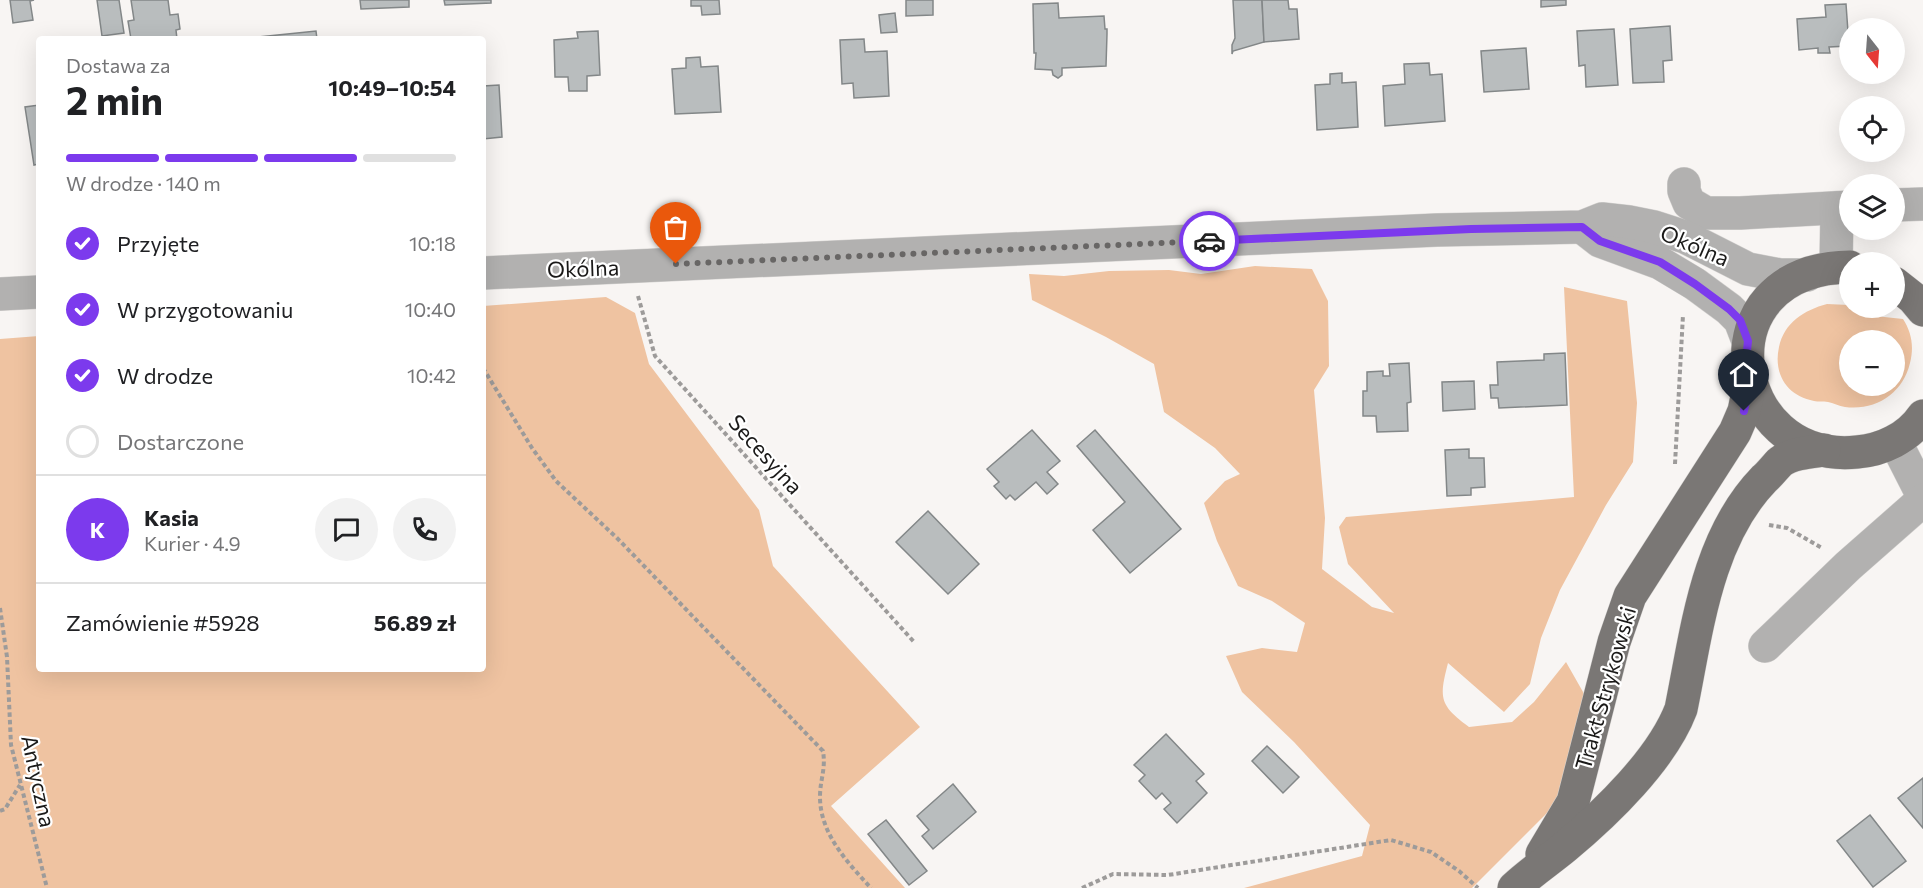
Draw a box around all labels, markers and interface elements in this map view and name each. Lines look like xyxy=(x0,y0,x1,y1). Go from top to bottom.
north arrow xyxy=(1839,18,1905,84)
map controls xyxy=(1839,18,1905,396)
text: Dostawa za xyxy=(66,53,170,77)
text: 10:49–10:54 xyxy=(328,74,456,101)
text: 2 min xyxy=(66,75,163,123)
button: locate xyxy=(1839,96,1905,162)
text: W drodze · 140 m xyxy=(66,171,221,195)
button: layers xyxy=(1839,174,1905,240)
pin xyxy=(650,202,701,264)
icon: bag xyxy=(659,211,692,244)
courier xyxy=(1179,211,1239,271)
street label: Okólna xyxy=(1656,218,1734,272)
icon: car xyxy=(1193,225,1226,258)
icon: check xyxy=(66,227,99,260)
text: Przyjęte xyxy=(117,230,199,257)
text: 10:18 xyxy=(409,231,456,255)
button: + xyxy=(1839,252,1905,318)
street label: Okólna xyxy=(546,253,620,283)
icon: check xyxy=(66,293,99,326)
text: W przygotowaniu xyxy=(117,296,293,323)
text: 10:40 xyxy=(405,297,456,321)
button: − xyxy=(1839,330,1905,396)
pin xyxy=(1718,349,1769,411)
icon: home xyxy=(1727,358,1760,391)
icon: check xyxy=(66,359,99,392)
text: W drodze xyxy=(117,362,213,389)
text: 10:42 xyxy=(407,363,456,387)
street label: Secesyjna xyxy=(723,409,809,499)
text: Dostarczone xyxy=(117,428,244,455)
button: chat xyxy=(315,498,378,561)
button: phone xyxy=(393,498,456,561)
text: Kasia xyxy=(144,504,199,531)
text: K xyxy=(90,516,105,543)
text: Kurier · 4.9 xyxy=(144,531,241,555)
street label: Trakt Strykowski xyxy=(1569,603,1641,773)
text: Zamówienie #5928 xyxy=(66,609,260,636)
text: 56.89 zł xyxy=(374,609,456,636)
street label: Antyczna xyxy=(16,732,62,830)

